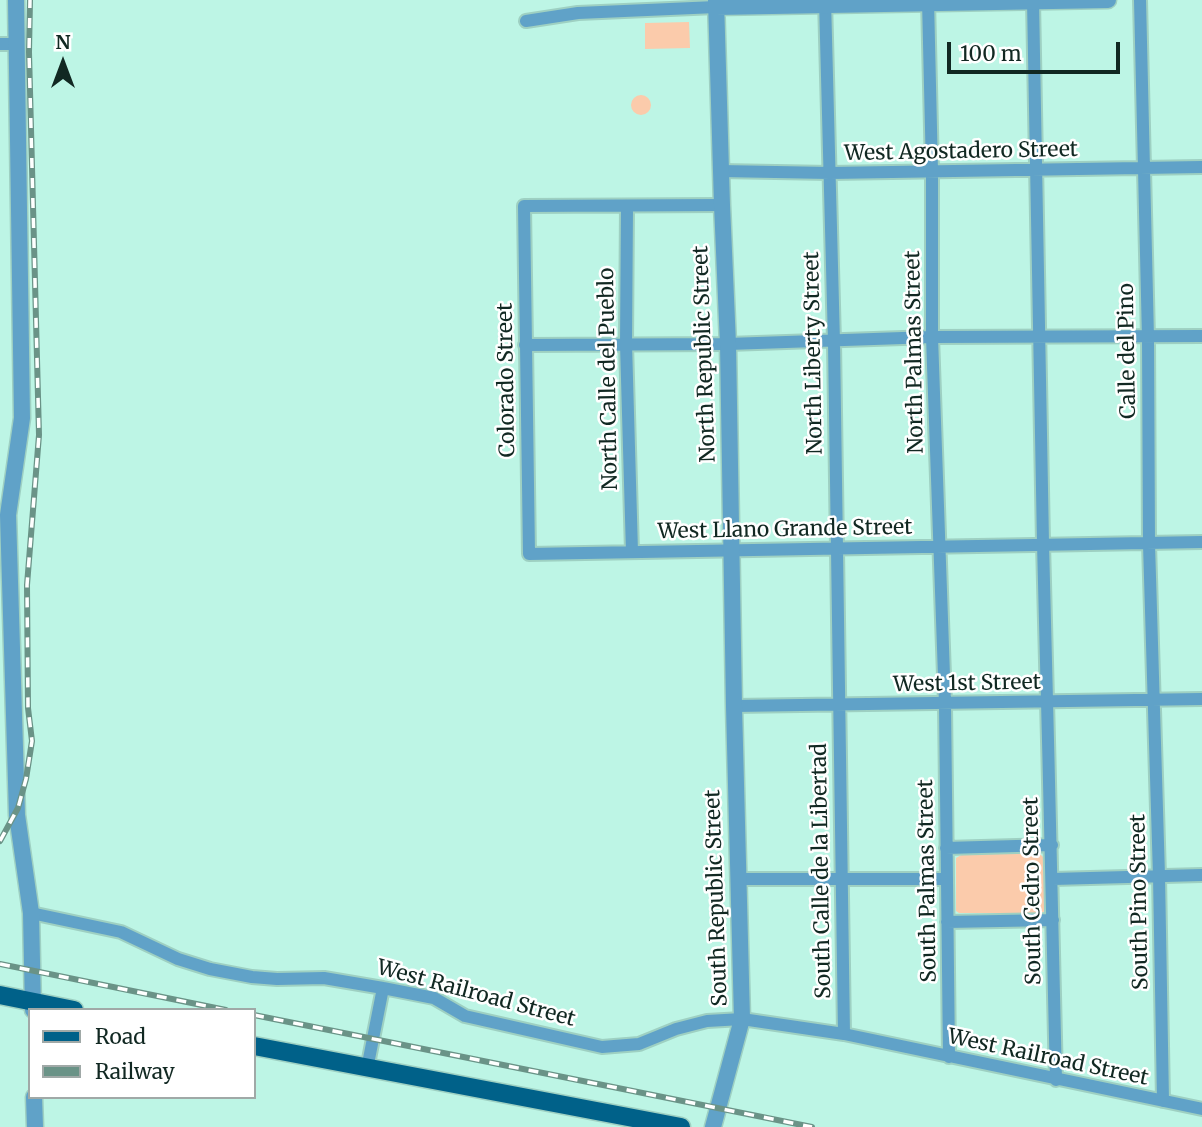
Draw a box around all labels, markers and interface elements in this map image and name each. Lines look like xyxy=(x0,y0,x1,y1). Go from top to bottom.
north arrow xyxy=(28,28,98,98)
scale bar xyxy=(950,28,1123,72)
text: N xyxy=(55,30,71,54)
text: 100 m xyxy=(960,40,1022,67)
street label: West Agostadero Street xyxy=(844,137,1078,167)
street label: North Republic Street xyxy=(689,245,721,463)
street label: North Palmas Street xyxy=(901,250,929,454)
street label: North Liberty Street xyxy=(800,251,828,455)
street label: North Calle del Pueblo xyxy=(594,267,624,491)
street label: Calle del Pino xyxy=(1114,283,1142,419)
street label: Colorado Street xyxy=(493,302,521,458)
street label: West Llano Grande Street xyxy=(657,515,913,545)
street label: West 1st Street xyxy=(893,670,1041,698)
street label: South Calle de la Libertad xyxy=(807,743,837,999)
street label: South Palmas Street xyxy=(914,779,942,983)
street label: South Republic Street xyxy=(701,789,733,1007)
street label: South Cedro Street xyxy=(1019,797,1047,985)
street label: South Pino Street xyxy=(1126,814,1154,990)
street label: West Railroad Street xyxy=(374,955,578,1033)
legend xyxy=(28,1008,256,1099)
text: Road xyxy=(95,1023,146,1050)
street label: West Railroad Street xyxy=(945,1024,1151,1092)
text: Railway xyxy=(95,1058,175,1085)

